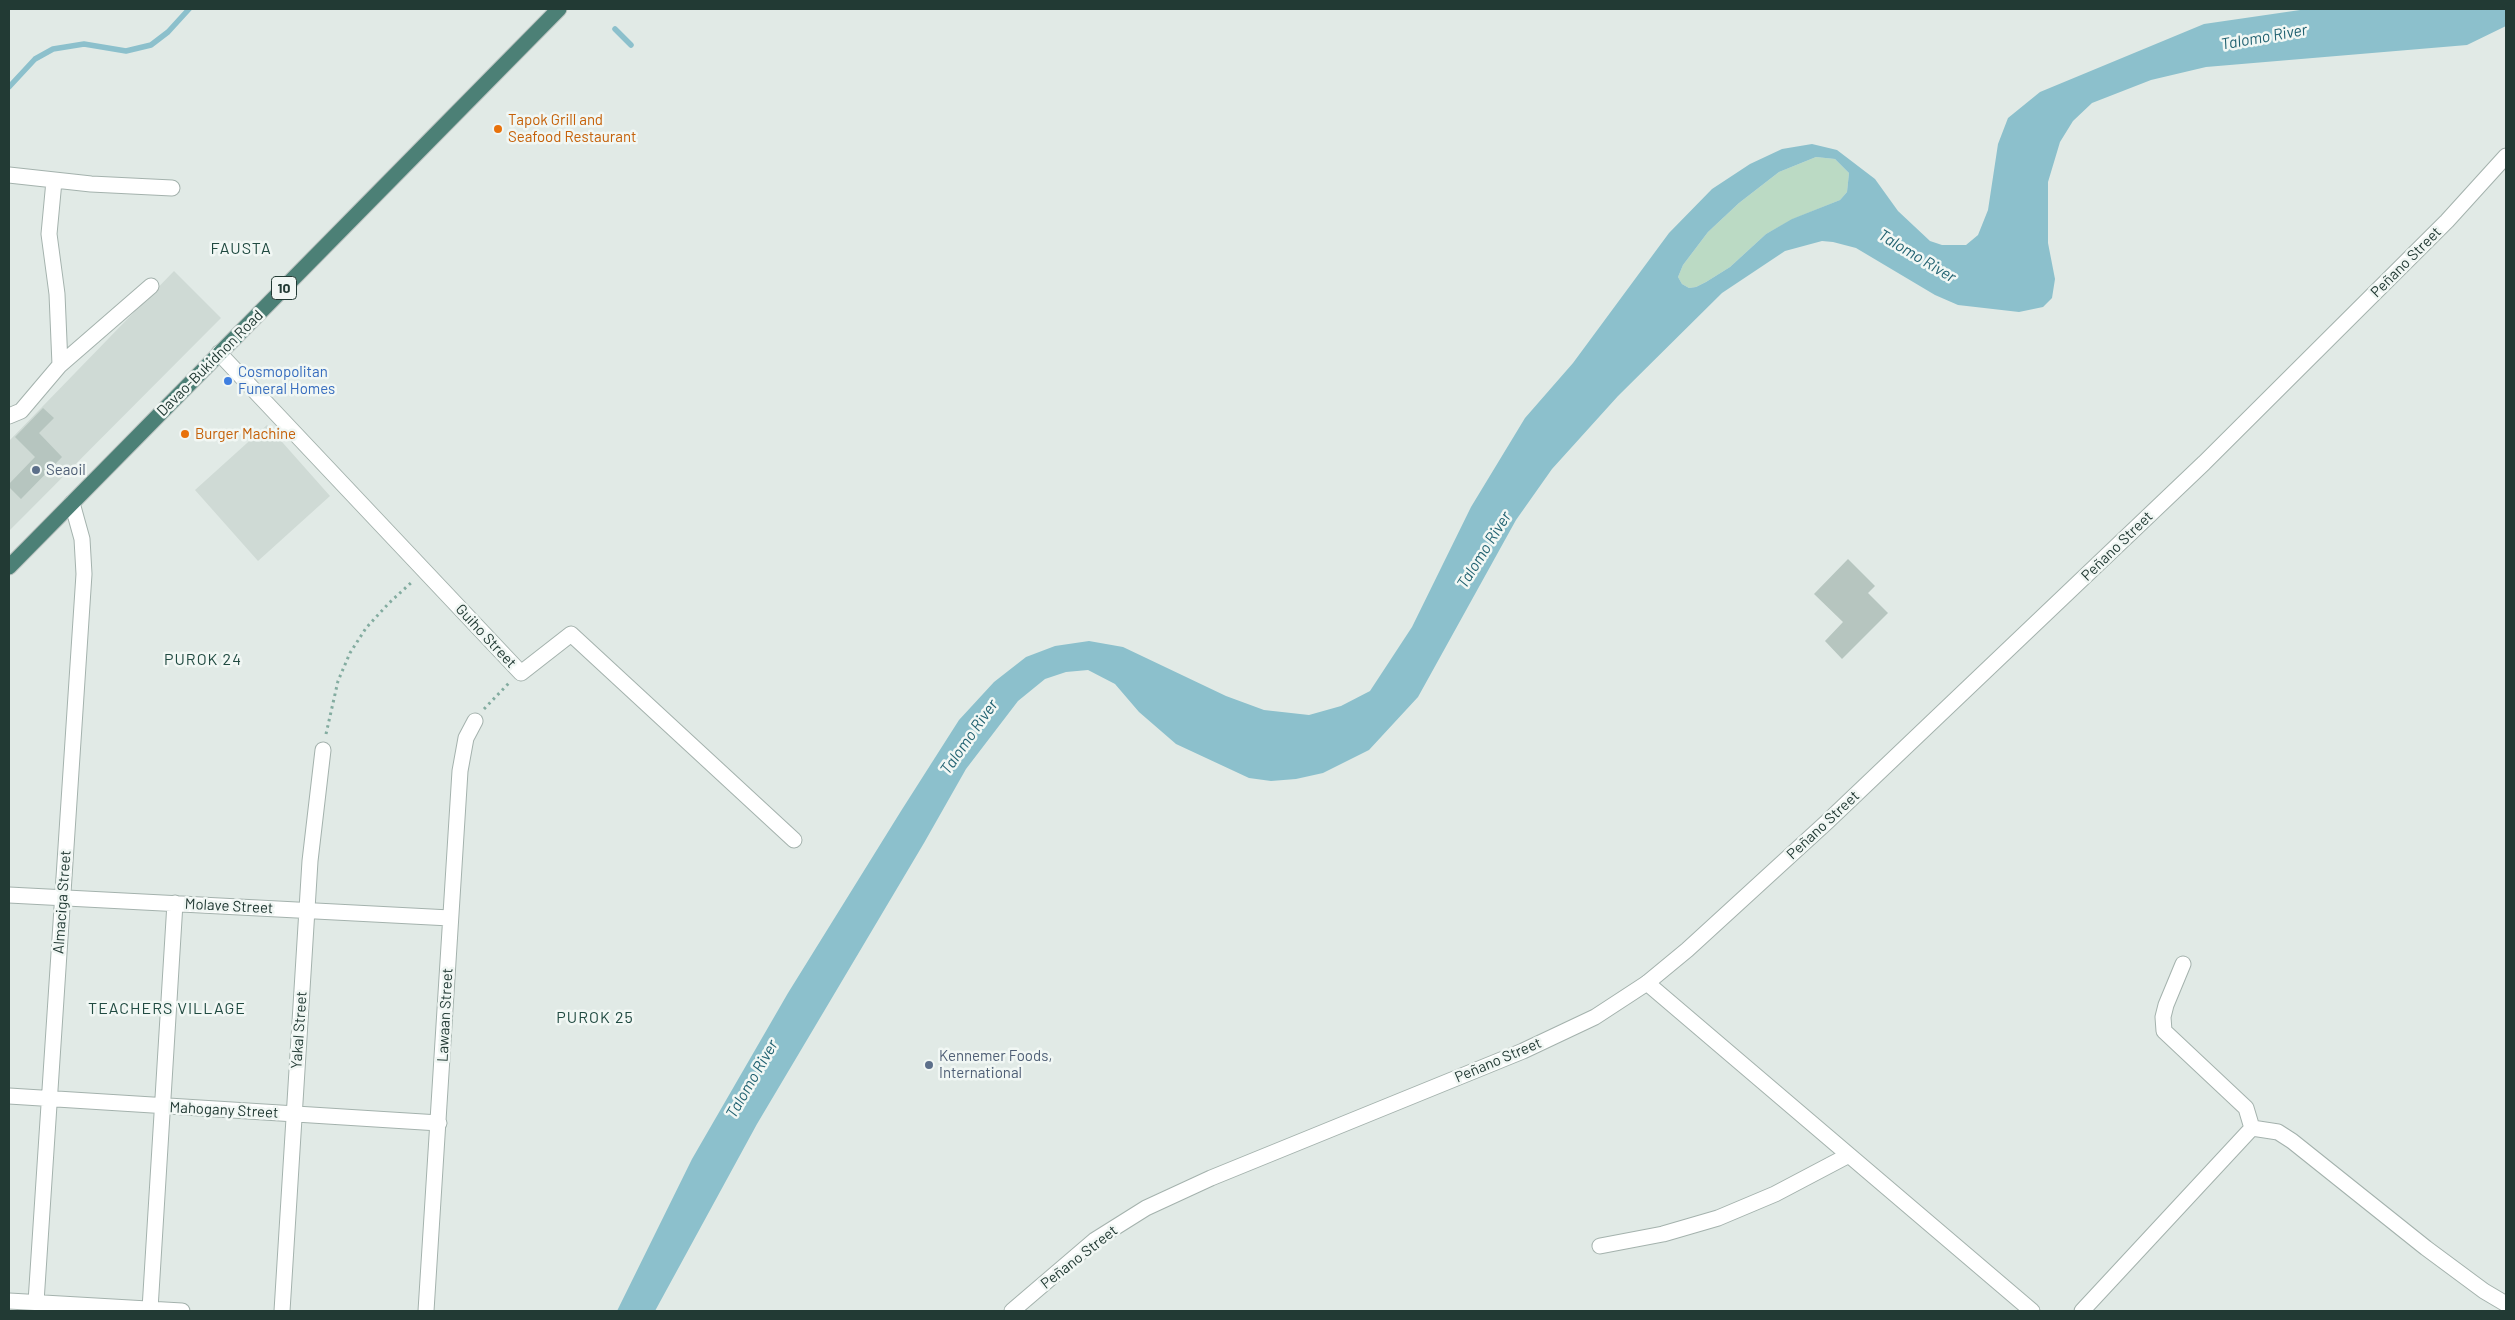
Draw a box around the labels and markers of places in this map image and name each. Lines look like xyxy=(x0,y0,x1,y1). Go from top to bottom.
place label: Tapok Grill and Seafood Restaurant xyxy=(508,111,636,146)
marker: Tapok Grill and Seafood Restaurant xyxy=(492,123,504,135)
place label: Cosmopolitan Funeral Homes xyxy=(238,363,335,398)
marker: Cosmopolitan Funeral Homes xyxy=(222,375,234,387)
place label: Burger Machine xyxy=(195,425,296,443)
marker: Burger Machine xyxy=(179,428,191,440)
place label: Seaoil xyxy=(46,461,86,479)
marker: Seaoil xyxy=(30,464,42,476)
place label: Kennemer Foods, International xyxy=(939,1047,1052,1082)
marker: Kennemer Foods, International xyxy=(923,1059,935,1071)

